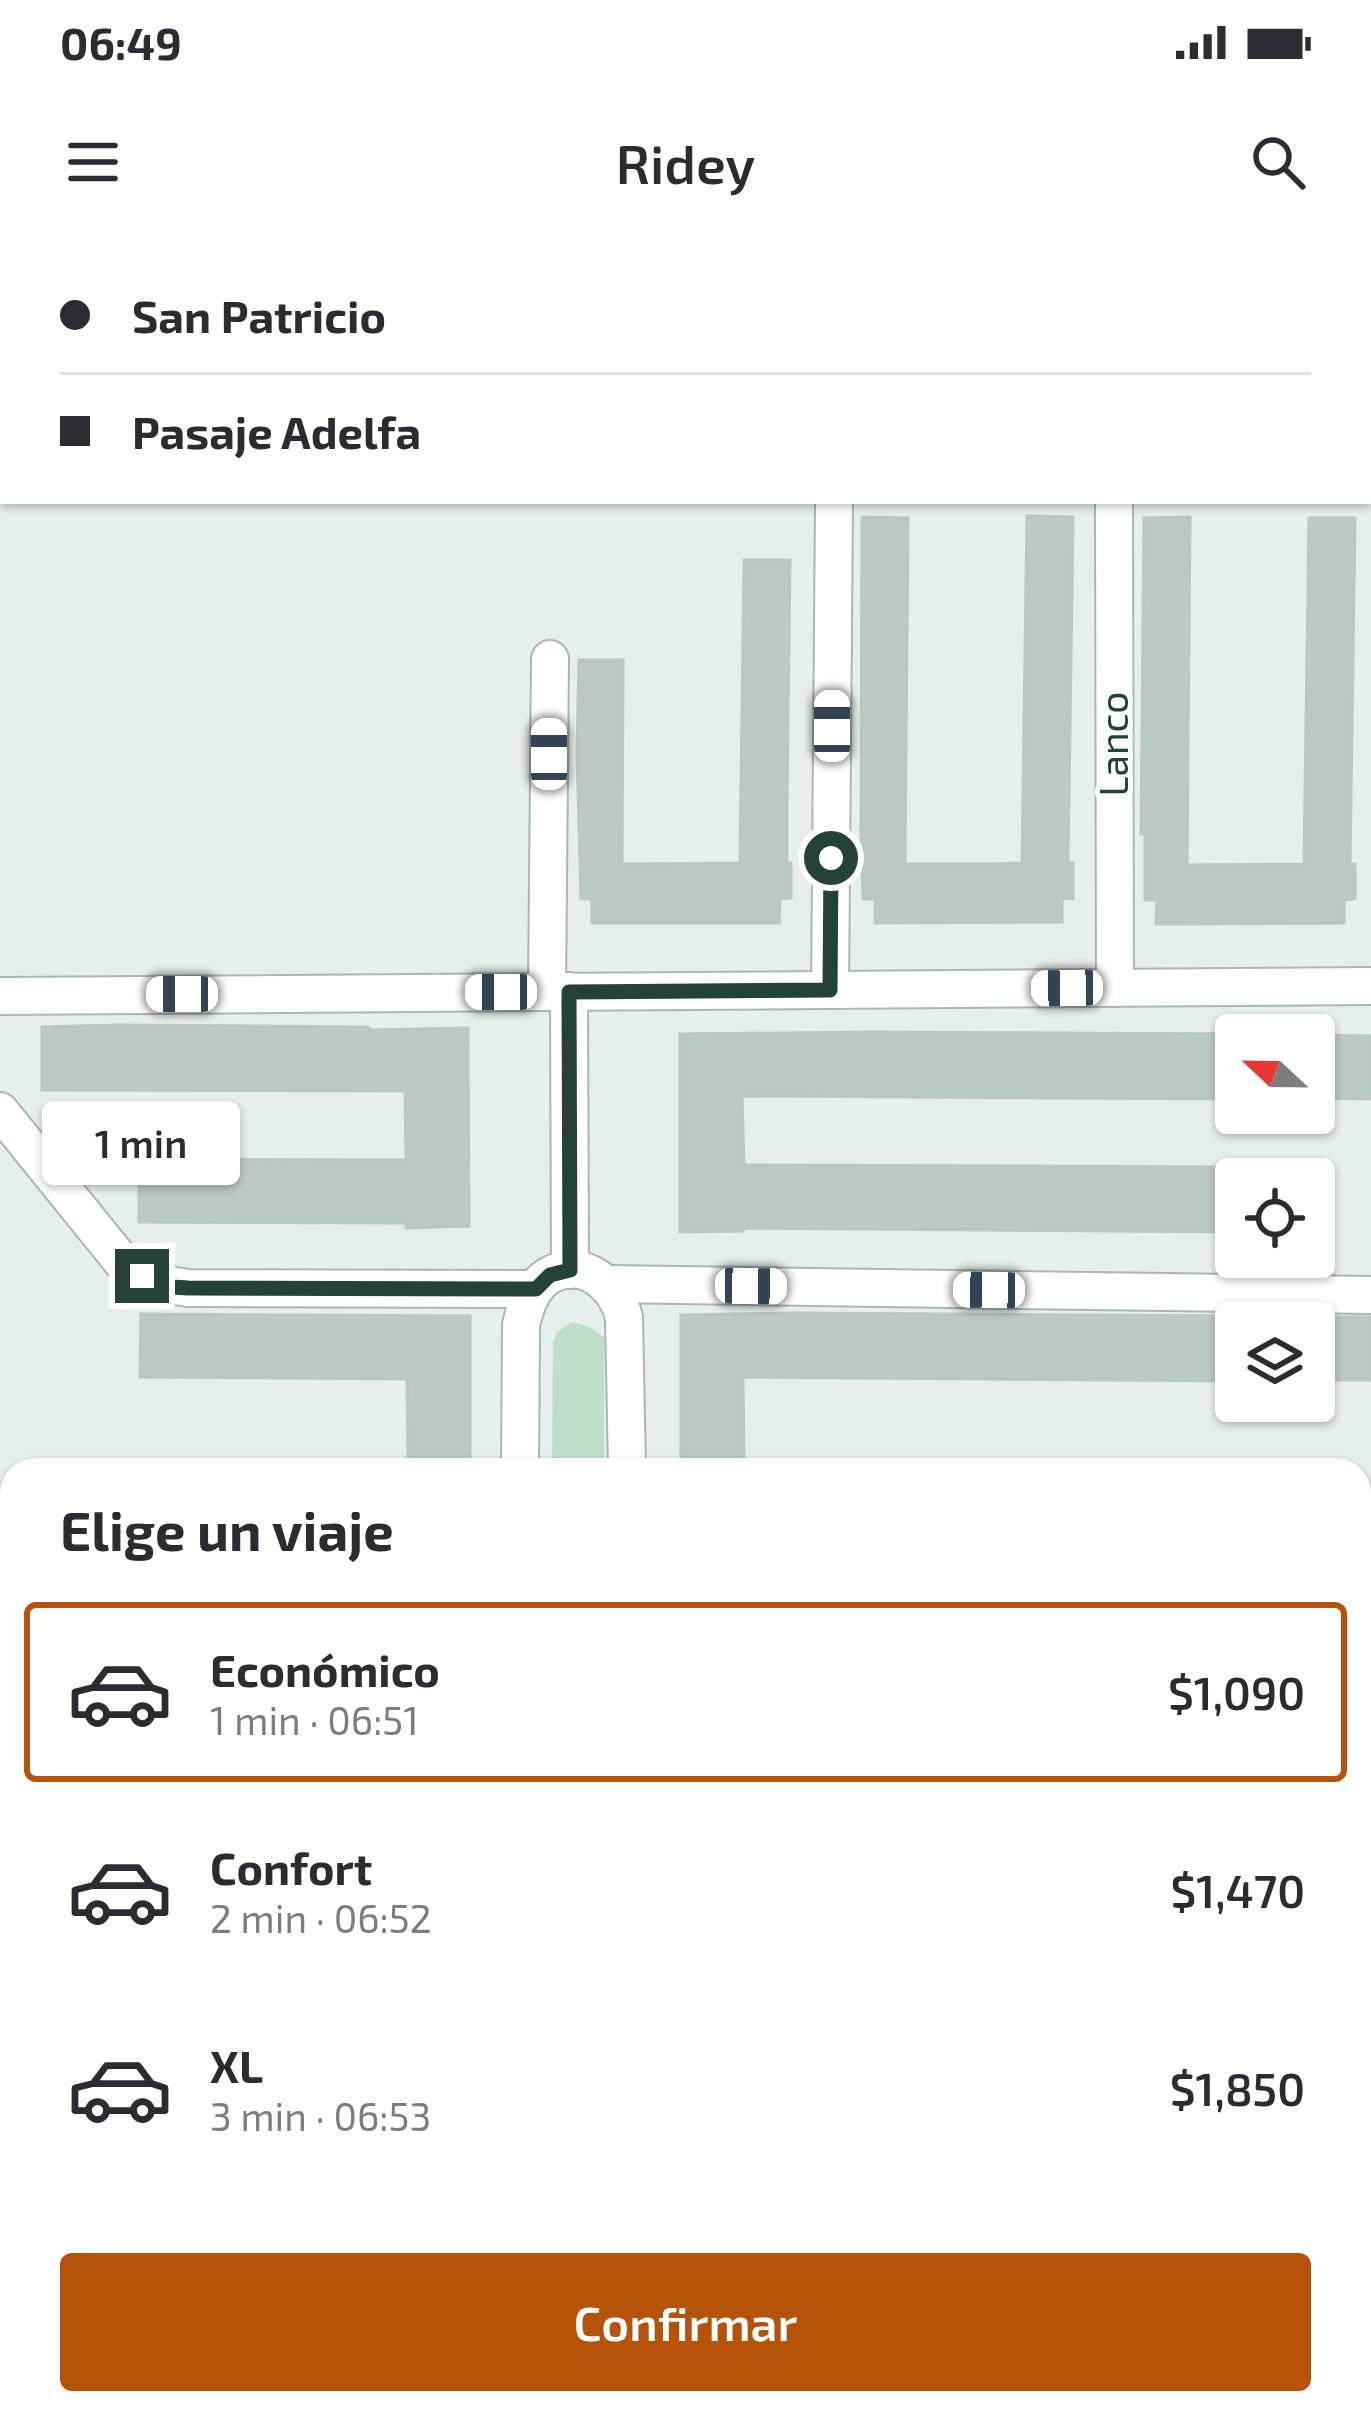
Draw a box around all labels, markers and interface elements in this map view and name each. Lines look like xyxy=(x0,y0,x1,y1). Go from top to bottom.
text: 06:49 xyxy=(60,15,182,69)
icon: menu xyxy=(60,129,126,195)
icon: search xyxy=(1245,129,1311,195)
text: Ridey xyxy=(616,130,755,195)
text: San Patricio xyxy=(132,288,386,342)
text: Pasaje Adelfa xyxy=(132,404,421,458)
car xyxy=(814,690,850,762)
street label: Lanco xyxy=(1089,691,1136,797)
car xyxy=(531,718,567,790)
route start xyxy=(804,831,858,885)
car xyxy=(1031,969,1103,1007)
car xyxy=(465,974,537,1010)
car xyxy=(146,976,218,1012)
north arrow xyxy=(1215,1014,1335,1134)
map controls xyxy=(1215,1014,1335,1422)
callout: 1 min xyxy=(43,1102,241,1186)
text: 1 min xyxy=(95,1119,187,1166)
button: locate xyxy=(1215,1158,1335,1278)
route end xyxy=(115,1249,169,1303)
car xyxy=(715,1267,787,1305)
car xyxy=(953,1271,1025,1309)
button: layers xyxy=(1215,1302,1335,1422)
text: Elige un viaje xyxy=(60,1497,394,1562)
icon: car xyxy=(66,1638,174,1746)
text: Económico xyxy=(210,1642,440,1696)
text: $1,090 xyxy=(1168,1665,1305,1719)
text: 1 min · 06:51 xyxy=(210,1696,419,1743)
icon: car xyxy=(66,1836,174,1944)
text: Confort xyxy=(210,1840,372,1894)
text: $1,470 xyxy=(1171,1863,1305,1917)
text: 2 min · 06:52 xyxy=(210,1894,432,1941)
icon: car xyxy=(66,2034,174,2142)
text: XL xyxy=(210,2038,263,2092)
text: $1,850 xyxy=(1170,2061,1305,2115)
text: 3 min · 06:53 xyxy=(210,2092,431,2139)
button: Confirmar xyxy=(60,2253,1311,2391)

